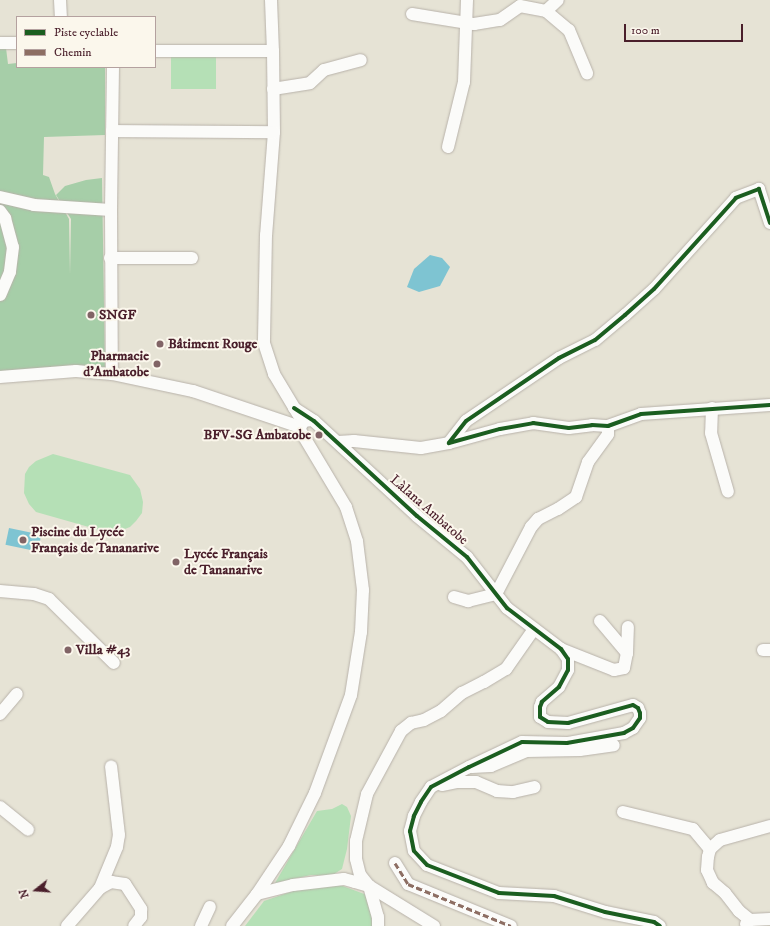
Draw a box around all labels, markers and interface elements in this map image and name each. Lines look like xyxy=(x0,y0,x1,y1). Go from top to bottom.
legend xyxy=(16,16,156,68)
scale bar xyxy=(626,16,745,42)
text: 100 m xyxy=(631,23,660,38)
text: Piste cyclable xyxy=(54,25,118,40)
text: Chemin xyxy=(54,45,92,60)
place label: SNGF xyxy=(99,307,136,323)
marker: SNGF xyxy=(86,310,96,320)
place label: Bâtiment Rouge xyxy=(168,336,257,352)
marker: Bâtiment Rouge xyxy=(155,339,165,349)
place label: Pharmacie d'Ambatobe xyxy=(83,348,149,380)
marker: Pharmacie d'Ambatobe xyxy=(152,359,162,369)
place label: BFV-SG Ambatobe xyxy=(203,427,311,443)
marker: BFV-SG Ambatobe xyxy=(314,430,324,440)
street label: Làlana Ambatobe xyxy=(387,472,471,548)
place label: Piscine du Lycée Français de Tananarive xyxy=(31,524,159,556)
marker: Piscine du Lycée Français de Tananarive xyxy=(18,535,28,545)
place label: Lycée Français de Tananarive xyxy=(184,546,268,578)
marker: Lycée Français de Tananarive xyxy=(171,557,181,567)
place label: Villa #43 xyxy=(76,642,130,658)
marker: Villa #43 xyxy=(63,645,73,655)
north arrow xyxy=(16,870,56,910)
text: N xyxy=(17,887,33,900)

